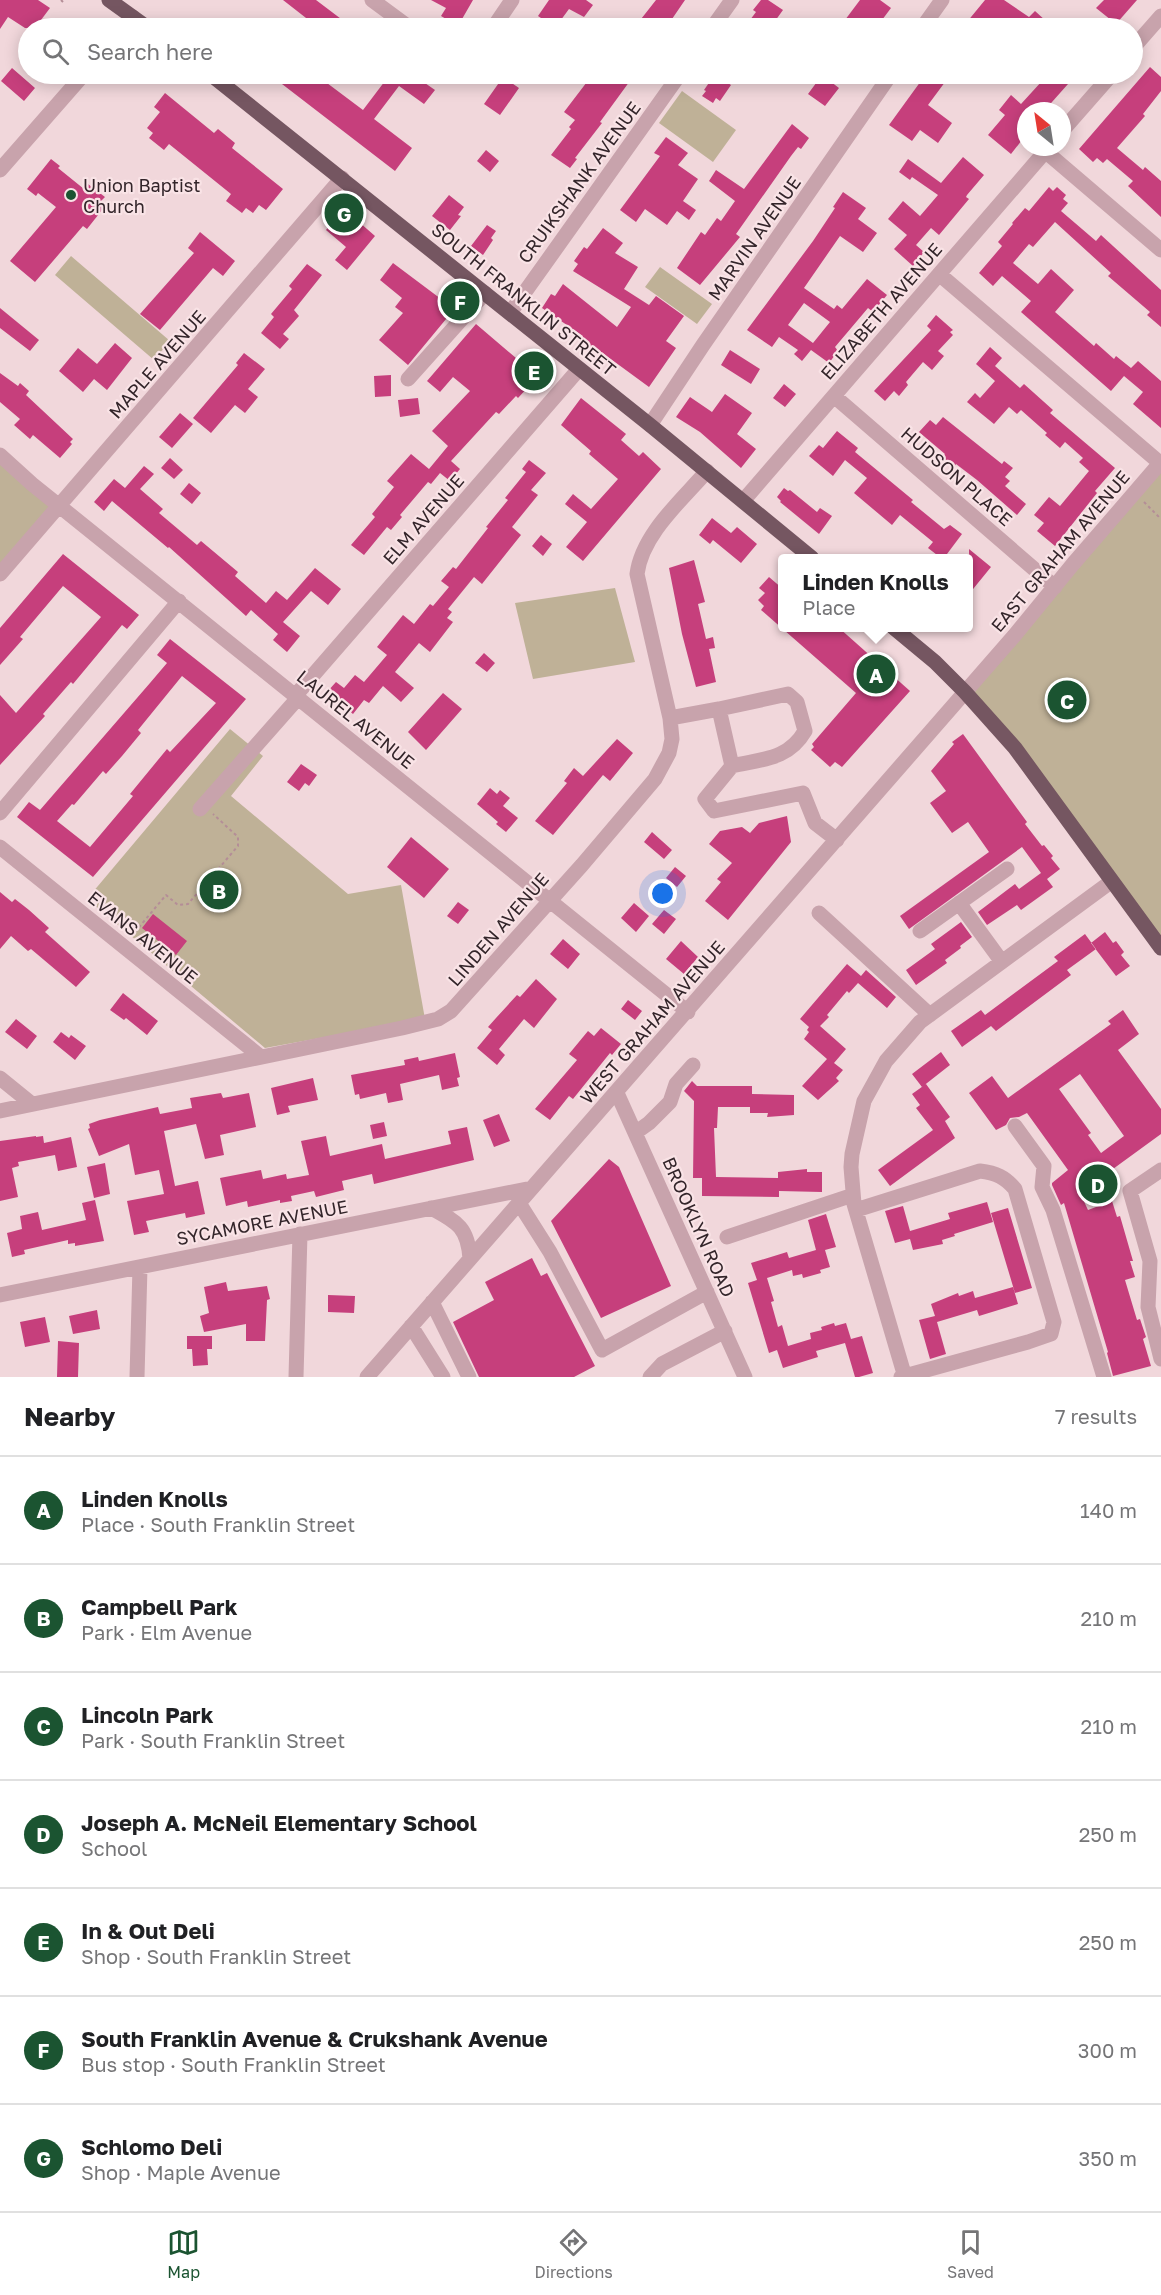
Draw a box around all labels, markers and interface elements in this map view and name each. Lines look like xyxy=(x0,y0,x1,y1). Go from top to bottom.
search box xyxy=(18,18,1143,84)
icon: search xyxy=(39,35,72,68)
text: Search here xyxy=(87,38,213,65)
street label: CRUIKSHANK AVENUE xyxy=(513,97,645,267)
north arrow xyxy=(1017,102,1071,156)
street label: MARVIN AVENUE xyxy=(703,172,805,304)
place label: Union Baptist Church xyxy=(83,174,200,217)
marker: Union Baptist Church xyxy=(64,188,78,202)
pin: G xyxy=(324,190,364,236)
street label: SOUTH FRANKLIN STREET xyxy=(428,218,620,380)
street label: ELIZABETH AVENUE xyxy=(816,238,946,384)
pin: F xyxy=(440,278,480,324)
street label: MAPLE AVENUE xyxy=(104,305,210,423)
pin: E xyxy=(514,348,554,394)
street label: HUDSON PLACE xyxy=(897,422,1017,530)
street label: EAST GRAHAM AVENUE xyxy=(986,466,1134,636)
street label: ELM AVENUE xyxy=(378,469,468,569)
popup xyxy=(778,554,973,632)
text: Linden Knolls xyxy=(802,568,949,595)
text: Place xyxy=(802,595,855,619)
pin: A xyxy=(856,652,896,696)
street label: LAUREL AVENUE xyxy=(293,665,419,773)
pin: C xyxy=(1048,678,1086,722)
pin: B xyxy=(200,868,238,912)
street label: LINDEN AVENUE xyxy=(443,868,553,990)
your location xyxy=(648,879,677,908)
street label: EVANS AVENUE xyxy=(84,886,202,988)
street label: WEST GRAHAM AVENUE xyxy=(575,936,729,1108)
street label: BROOKLYN ROAD xyxy=(658,1154,740,1300)
pin: D xyxy=(1078,1162,1118,1206)
street label: SYCAMORE AVENUE xyxy=(175,1195,349,1249)
text: Nearby xyxy=(24,1401,115,1432)
text: 7 results xyxy=(1055,1404,1137,1428)
text: Linden Knolls xyxy=(81,1485,228,1512)
text: A xyxy=(36,1498,51,1522)
text: 140 m xyxy=(1080,1498,1137,1522)
text: Place · South Franklin Street xyxy=(81,1512,355,1536)
text: Campbell Park xyxy=(81,1593,237,1620)
text: B xyxy=(36,1606,51,1630)
text: 210 m xyxy=(1081,1606,1137,1630)
text: Park · Elm Avenue xyxy=(81,1620,252,1644)
text: Lincoln Park xyxy=(81,1701,213,1728)
text: C xyxy=(36,1714,51,1738)
text: 210 m xyxy=(1081,1714,1137,1738)
text: Park · South Franklin Street xyxy=(81,1728,345,1752)
text: Joseph A. McNeil Elementary School xyxy=(81,1809,477,1836)
text: D xyxy=(36,1822,51,1846)
text: 250 m xyxy=(1079,1822,1137,1846)
text: School xyxy=(81,1836,147,1860)
text: In & Out Deli xyxy=(81,1917,215,1944)
text: E xyxy=(37,1930,50,1954)
text: 250 m xyxy=(1079,1930,1137,1954)
text: Shop · South Franklin Street xyxy=(81,1944,351,1968)
text: South Franklin Avenue & Crukshank Avenue xyxy=(81,2025,548,2052)
text: F xyxy=(38,2038,49,2062)
text: 300 m xyxy=(1078,2038,1137,2062)
text: Bus stop · South Franklin Street xyxy=(81,2052,386,2076)
text: Schlomo Deli xyxy=(81,2133,222,2160)
text: G xyxy=(36,2146,51,2170)
text: 350 m xyxy=(1079,2146,1137,2170)
text: Shop · Maple Avenue xyxy=(81,2160,281,2184)
tab: Map xyxy=(167,2226,200,2282)
tab: Directions xyxy=(535,2226,613,2282)
tab: Saved xyxy=(947,2226,994,2282)

